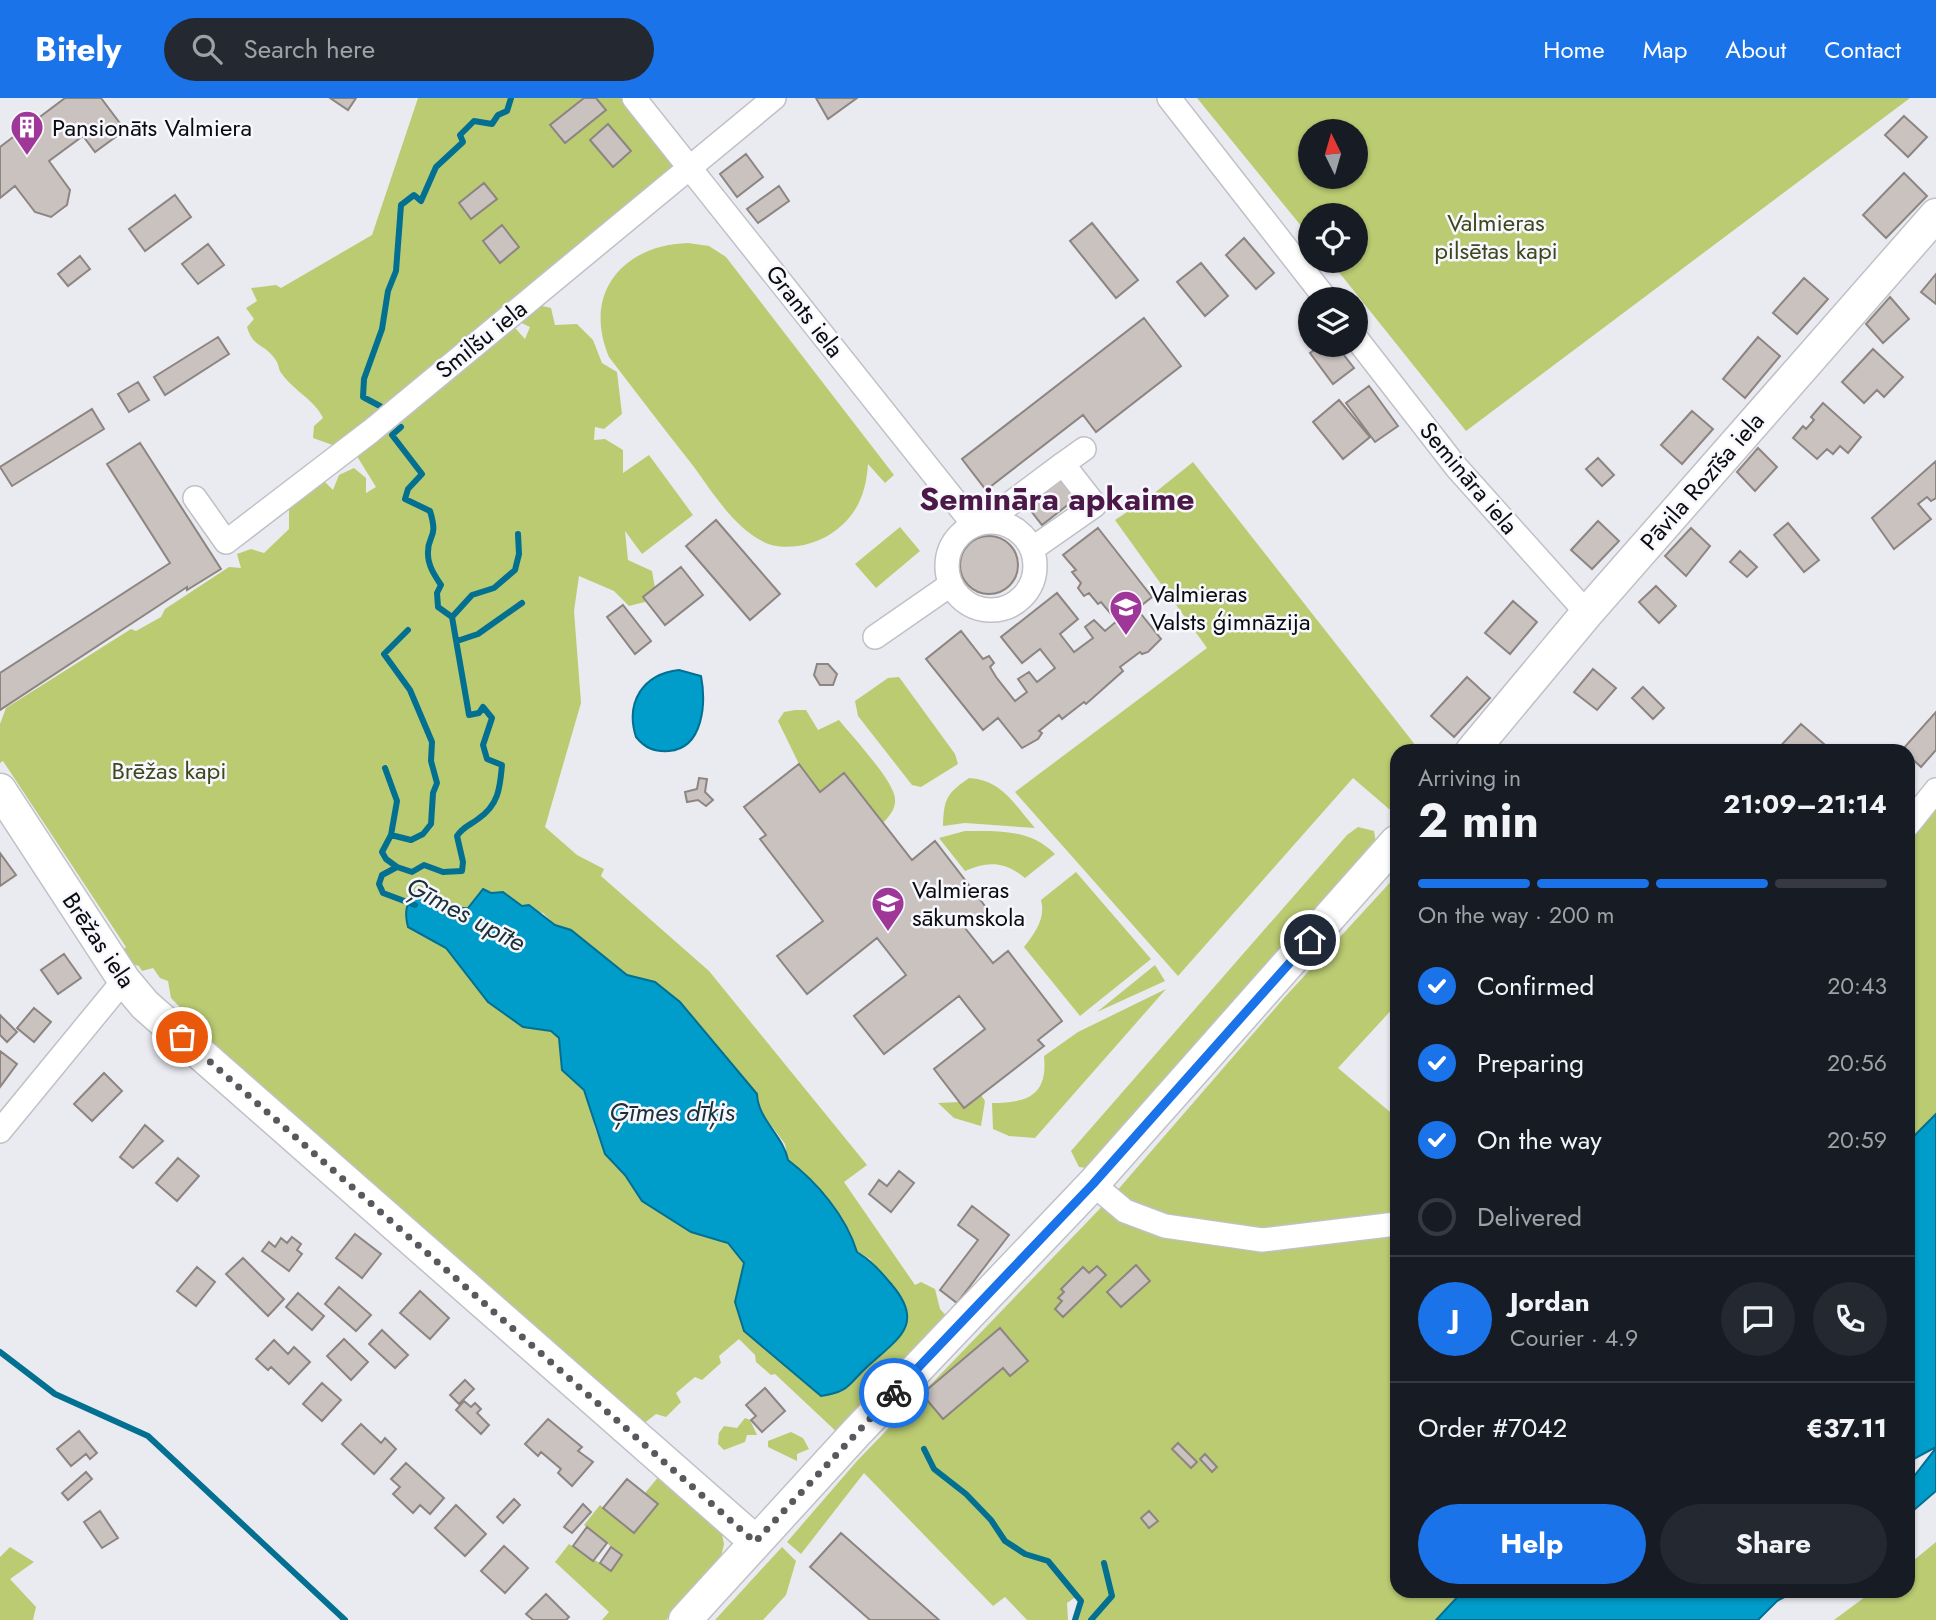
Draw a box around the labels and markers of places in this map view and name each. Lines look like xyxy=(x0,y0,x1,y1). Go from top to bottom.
building icon: Pansionāts Valmiera xyxy=(8,108,46,157)
place label: Pansionāts Valmiera xyxy=(52,110,252,145)
place label: Valmieras Valsts ģimnāzija xyxy=(1150,576,1311,639)
school or university icon: Valmieras Valsts ģimnāzija xyxy=(1107,588,1145,637)
place label: Valmieras sākumskola xyxy=(912,872,1025,935)
school or university icon: Valmieras sākumskola xyxy=(869,884,907,933)
pin xyxy=(1280,910,1340,970)
pin xyxy=(152,1007,212,1067)

